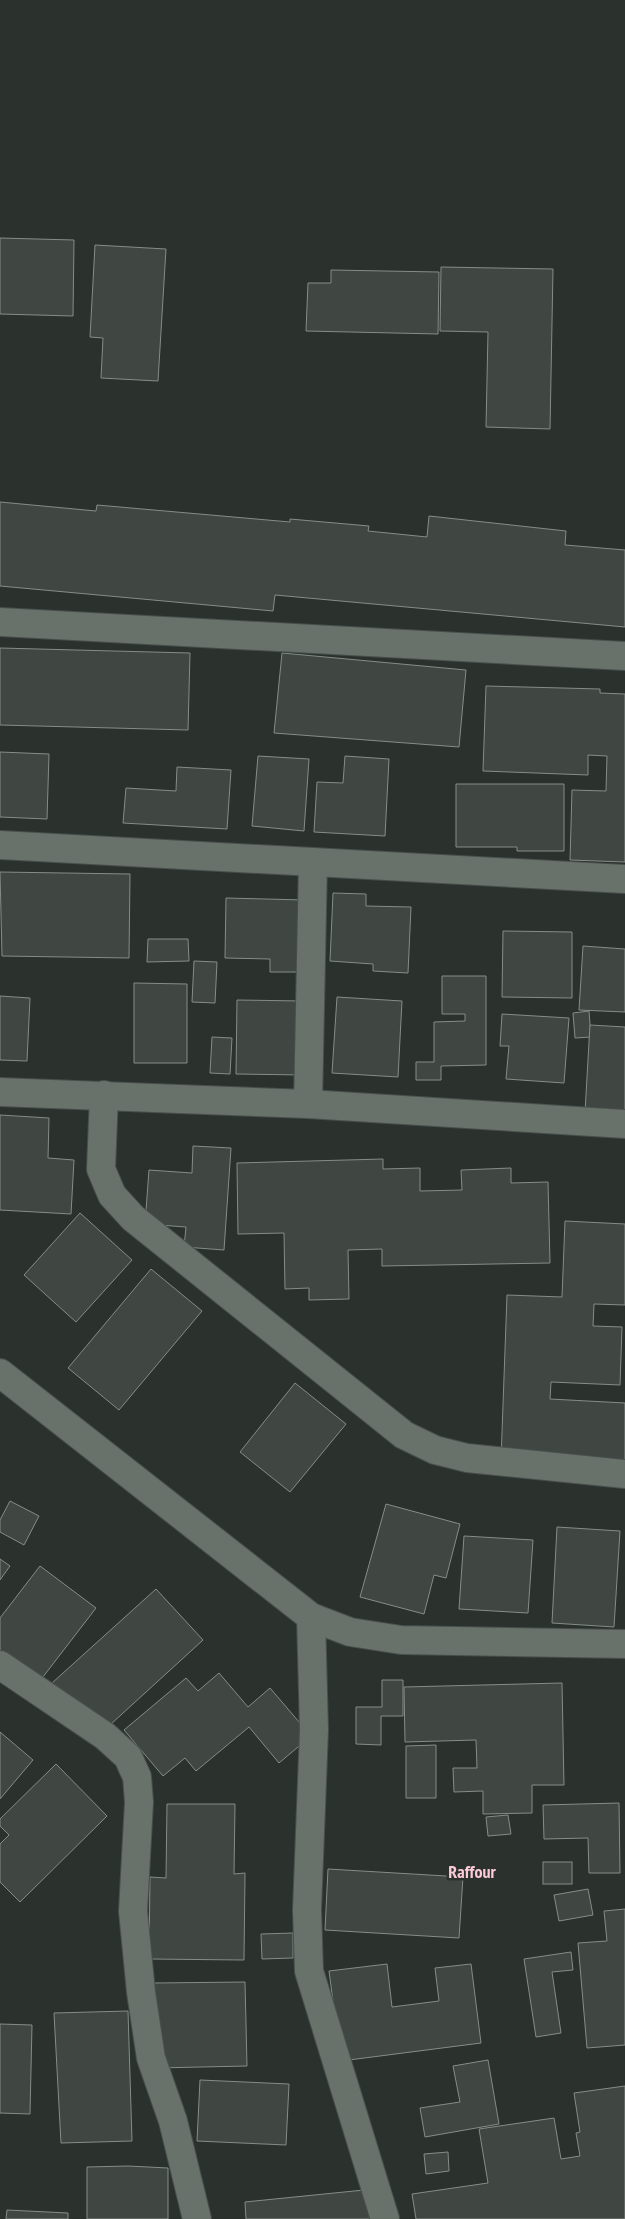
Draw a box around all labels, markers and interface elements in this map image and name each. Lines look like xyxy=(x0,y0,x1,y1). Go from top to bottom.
district label: Raffour xyxy=(448,1860,496,1883)

